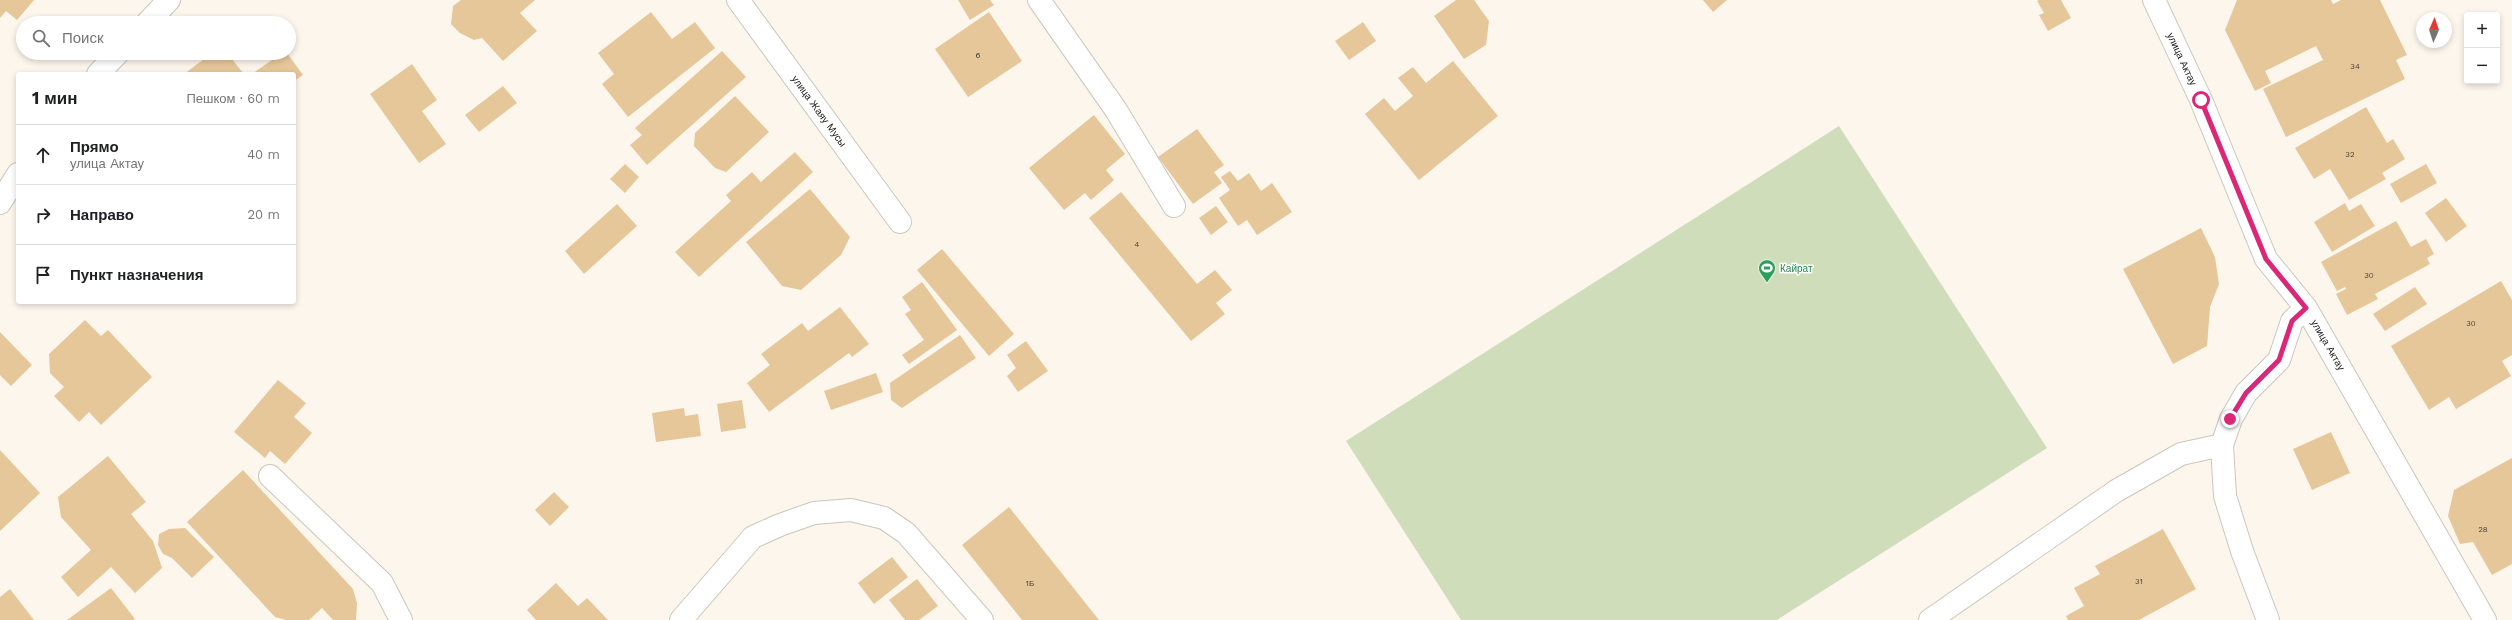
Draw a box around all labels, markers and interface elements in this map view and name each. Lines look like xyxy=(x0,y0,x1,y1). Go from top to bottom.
north arrow xyxy=(2416,12,2452,48)
map controls xyxy=(2464,12,2500,84)
button: + xyxy=(2464,12,2500,48)
search box xyxy=(16,16,296,60)
icon: search xyxy=(30,27,52,49)
text: Поиск xyxy=(62,29,104,47)
street label: улица Актау xyxy=(2165,31,2199,87)
button: − xyxy=(2464,48,2500,84)
house number: 6 xyxy=(976,51,981,60)
house number: 34 xyxy=(2350,62,2360,71)
street label: улица Жаяу Мусы xyxy=(790,73,848,149)
text: 1 мин xyxy=(32,88,77,108)
text: Пешком · 60 m xyxy=(186,91,280,106)
route start xyxy=(2192,91,2210,109)
text: Прямо xyxy=(70,138,119,156)
icon: ahead xyxy=(32,144,54,166)
text: 40 m xyxy=(247,147,280,162)
house number: 32 xyxy=(2345,150,2355,159)
text: улица Актау xyxy=(70,156,144,171)
icon: right xyxy=(32,204,54,226)
text: Направо xyxy=(70,206,134,224)
text: 20 m xyxy=(248,207,280,222)
house number: 4 xyxy=(1135,240,1140,249)
sports icon: Кайрат xyxy=(1757,258,1777,283)
place label: Кайрат xyxy=(1780,263,1813,274)
icon: arrive xyxy=(32,264,54,286)
text: Пункт назначения xyxy=(70,266,203,284)
house number: 30 xyxy=(2364,271,2374,280)
street label: улица Актау xyxy=(2309,318,2347,372)
house number: 30 xyxy=(2466,319,2476,328)
route end xyxy=(2221,410,2239,428)
house number: 28 xyxy=(2478,525,2488,534)
house number: 31 xyxy=(2135,577,2143,586)
house number: 1Б xyxy=(1026,579,1034,588)

